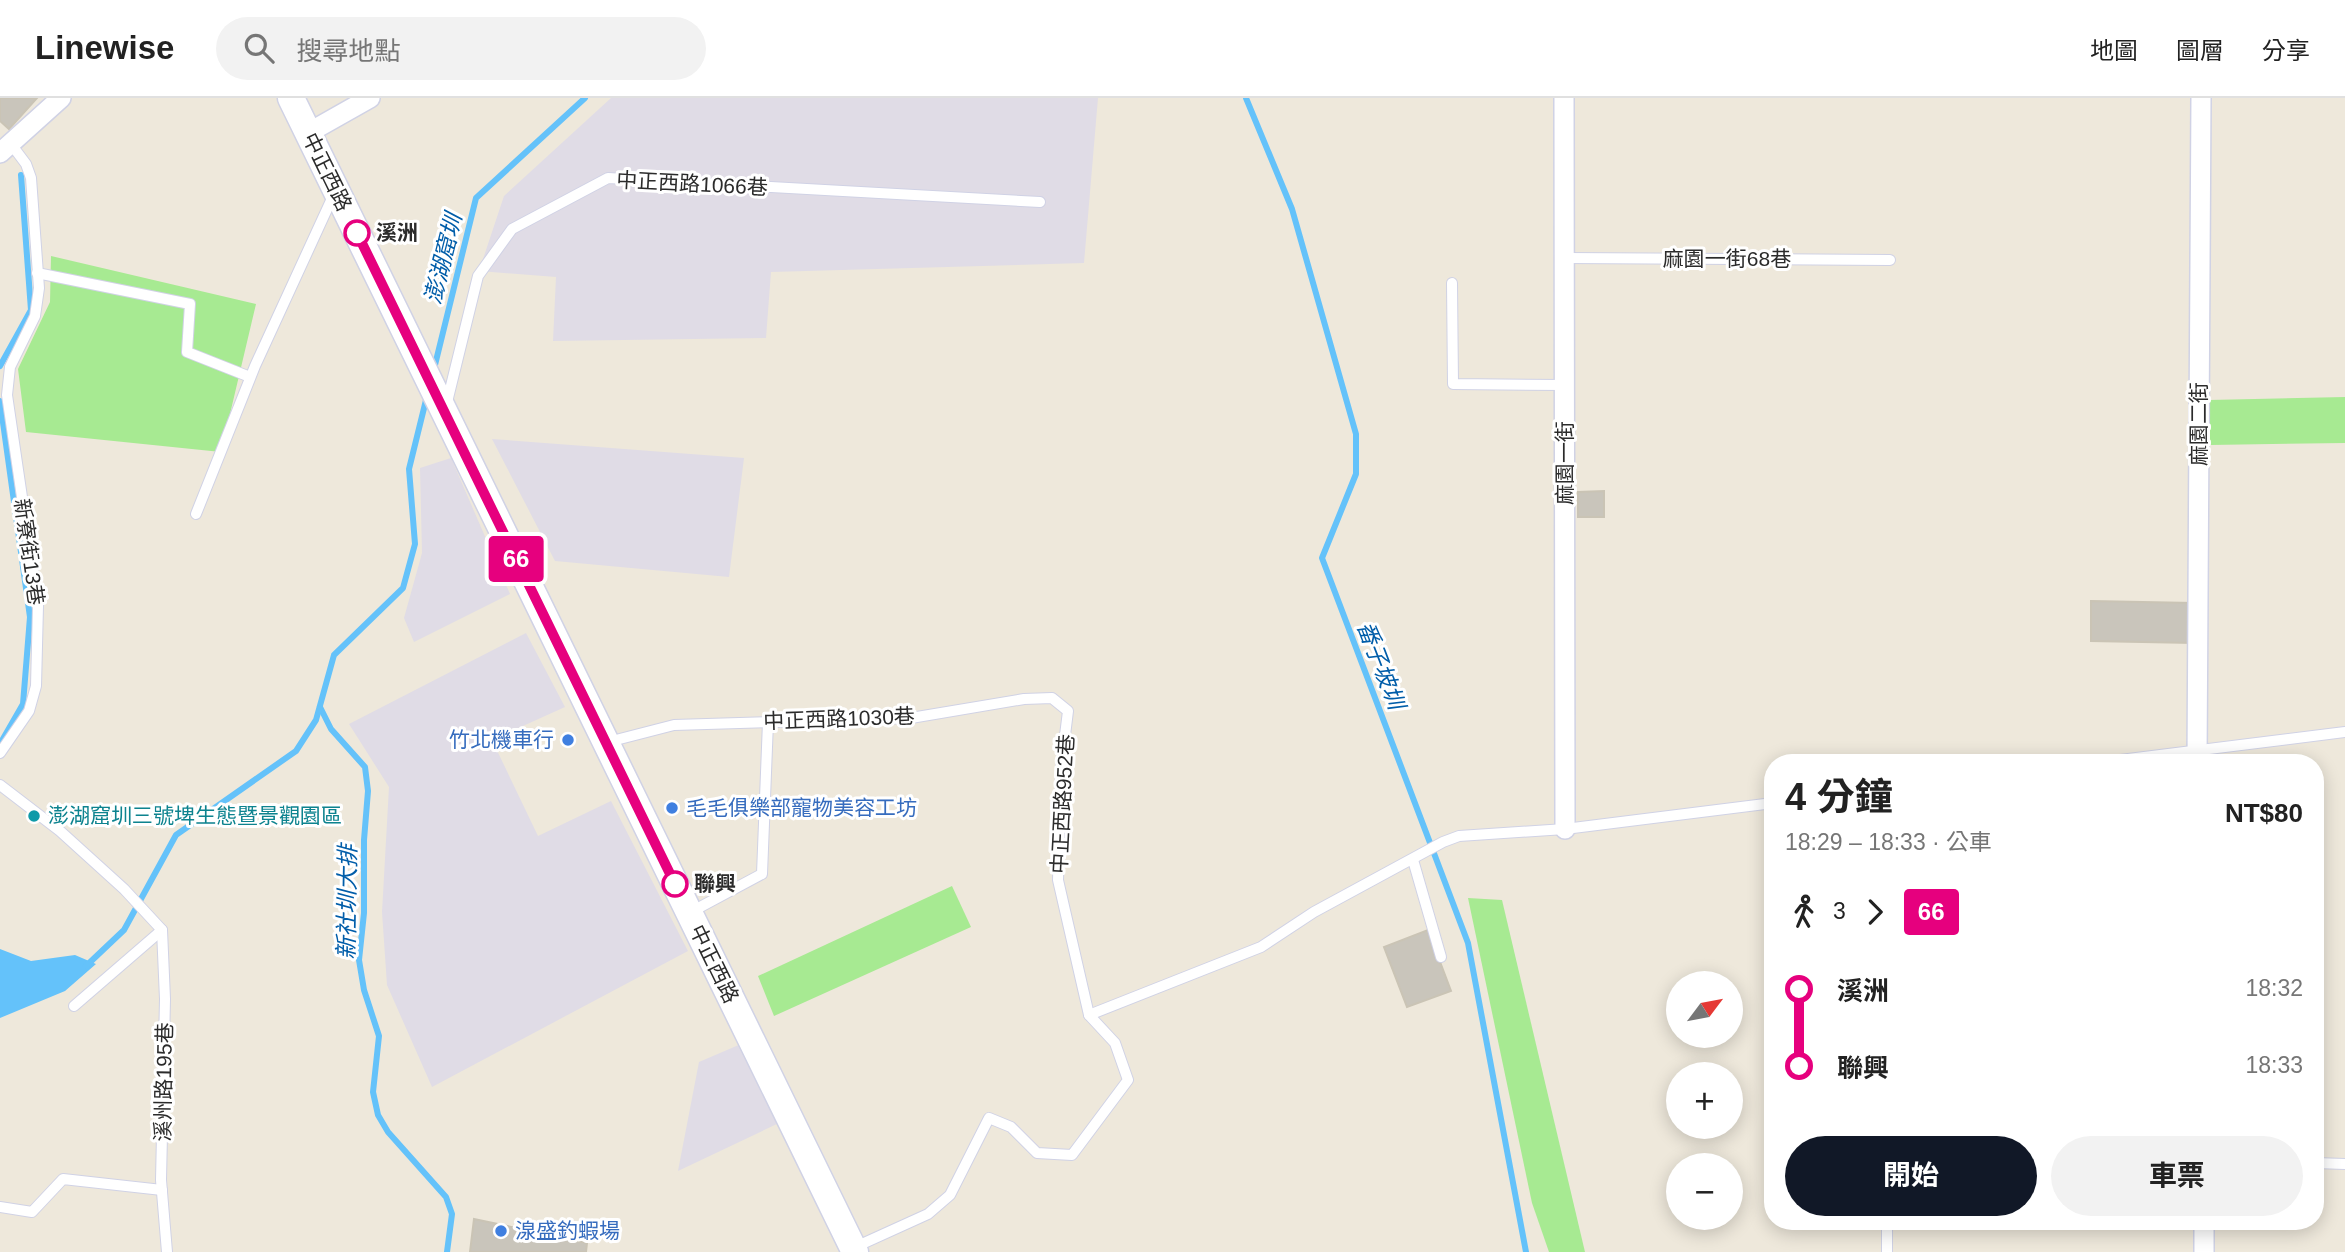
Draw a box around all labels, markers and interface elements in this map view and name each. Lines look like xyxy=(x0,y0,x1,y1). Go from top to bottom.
search box xyxy=(216,17,706,80)
text: Linewise xyxy=(35,29,174,66)
icon: search xyxy=(240,29,278,67)
text: 搜尋地點 xyxy=(296,36,400,66)
text: 地圖 xyxy=(2090,37,2138,64)
text: 圖層 xyxy=(2176,37,2224,64)
text: 分享 xyxy=(2262,37,2310,64)
street label: 中正西路 xyxy=(299,129,356,215)
street label: 中正西路1066巷 xyxy=(616,168,768,199)
water label: 澎湖窟圳 xyxy=(419,208,467,307)
marker: 溪洲 xyxy=(344,220,370,246)
place label: 溪洲 xyxy=(376,221,418,244)
street label: 麻園一街68巷 xyxy=(1663,247,1791,270)
street label: 麻園二街 xyxy=(2187,382,2210,466)
street label: 麻園一街 xyxy=(1553,421,1576,505)
street label: 新寮街13巷 xyxy=(11,497,48,607)
line badge: 66 xyxy=(484,536,548,582)
text: 66 xyxy=(503,545,529,572)
water label: 番子坡圳 xyxy=(1352,617,1411,715)
street label: 中正西路1030巷 xyxy=(763,704,915,733)
place label: 竹北機車行 xyxy=(449,728,554,751)
marker: 竹北機車行 xyxy=(560,732,576,748)
street label: 中正西路952巷 xyxy=(1047,733,1078,875)
text: 4 分鐘 xyxy=(1785,776,1893,818)
place label: 毛毛俱樂部寵物美容工坊 xyxy=(686,796,917,819)
text: NT$80 xyxy=(2225,798,2303,828)
marker: 毛毛俱樂部寵物美容工坊 xyxy=(664,800,680,816)
place label: 澎湖窟圳三號埤生態暨景觀園區 xyxy=(48,804,342,827)
marker: 澎湖窟圳三號埤生態暨景觀園區 xyxy=(26,808,42,824)
text: 18:29 – 18:33 · 公車 xyxy=(1785,829,1992,855)
water label: 新社圳大排 xyxy=(333,841,361,960)
marker: 聯興 xyxy=(662,871,688,897)
place label: 聯興 xyxy=(694,872,736,895)
icon: walk xyxy=(1785,893,1823,931)
icon: forward xyxy=(1856,893,1894,931)
text: 3 xyxy=(1833,898,1846,924)
text: 66 xyxy=(1918,898,1945,925)
street label: 中正西路 xyxy=(686,921,743,1007)
north arrow xyxy=(1666,971,1743,1048)
map controls xyxy=(1666,971,1743,1230)
text: 18:32 xyxy=(2245,975,2303,1001)
text: 溪洲 xyxy=(1837,976,1889,1006)
street label: 溪州路195巷 xyxy=(151,1022,176,1142)
text: 18:33 xyxy=(2245,1052,2303,1078)
text: 聯興 xyxy=(1837,1053,1889,1083)
button: + xyxy=(1666,1062,1743,1139)
button: 開始 xyxy=(1785,1136,2037,1216)
button: 車票 xyxy=(2051,1136,2303,1216)
button: − xyxy=(1666,1153,1743,1230)
place label: 湶盛釣蝦場 xyxy=(515,1219,620,1242)
marker: 湶盛釣蝦場 xyxy=(493,1223,509,1239)

